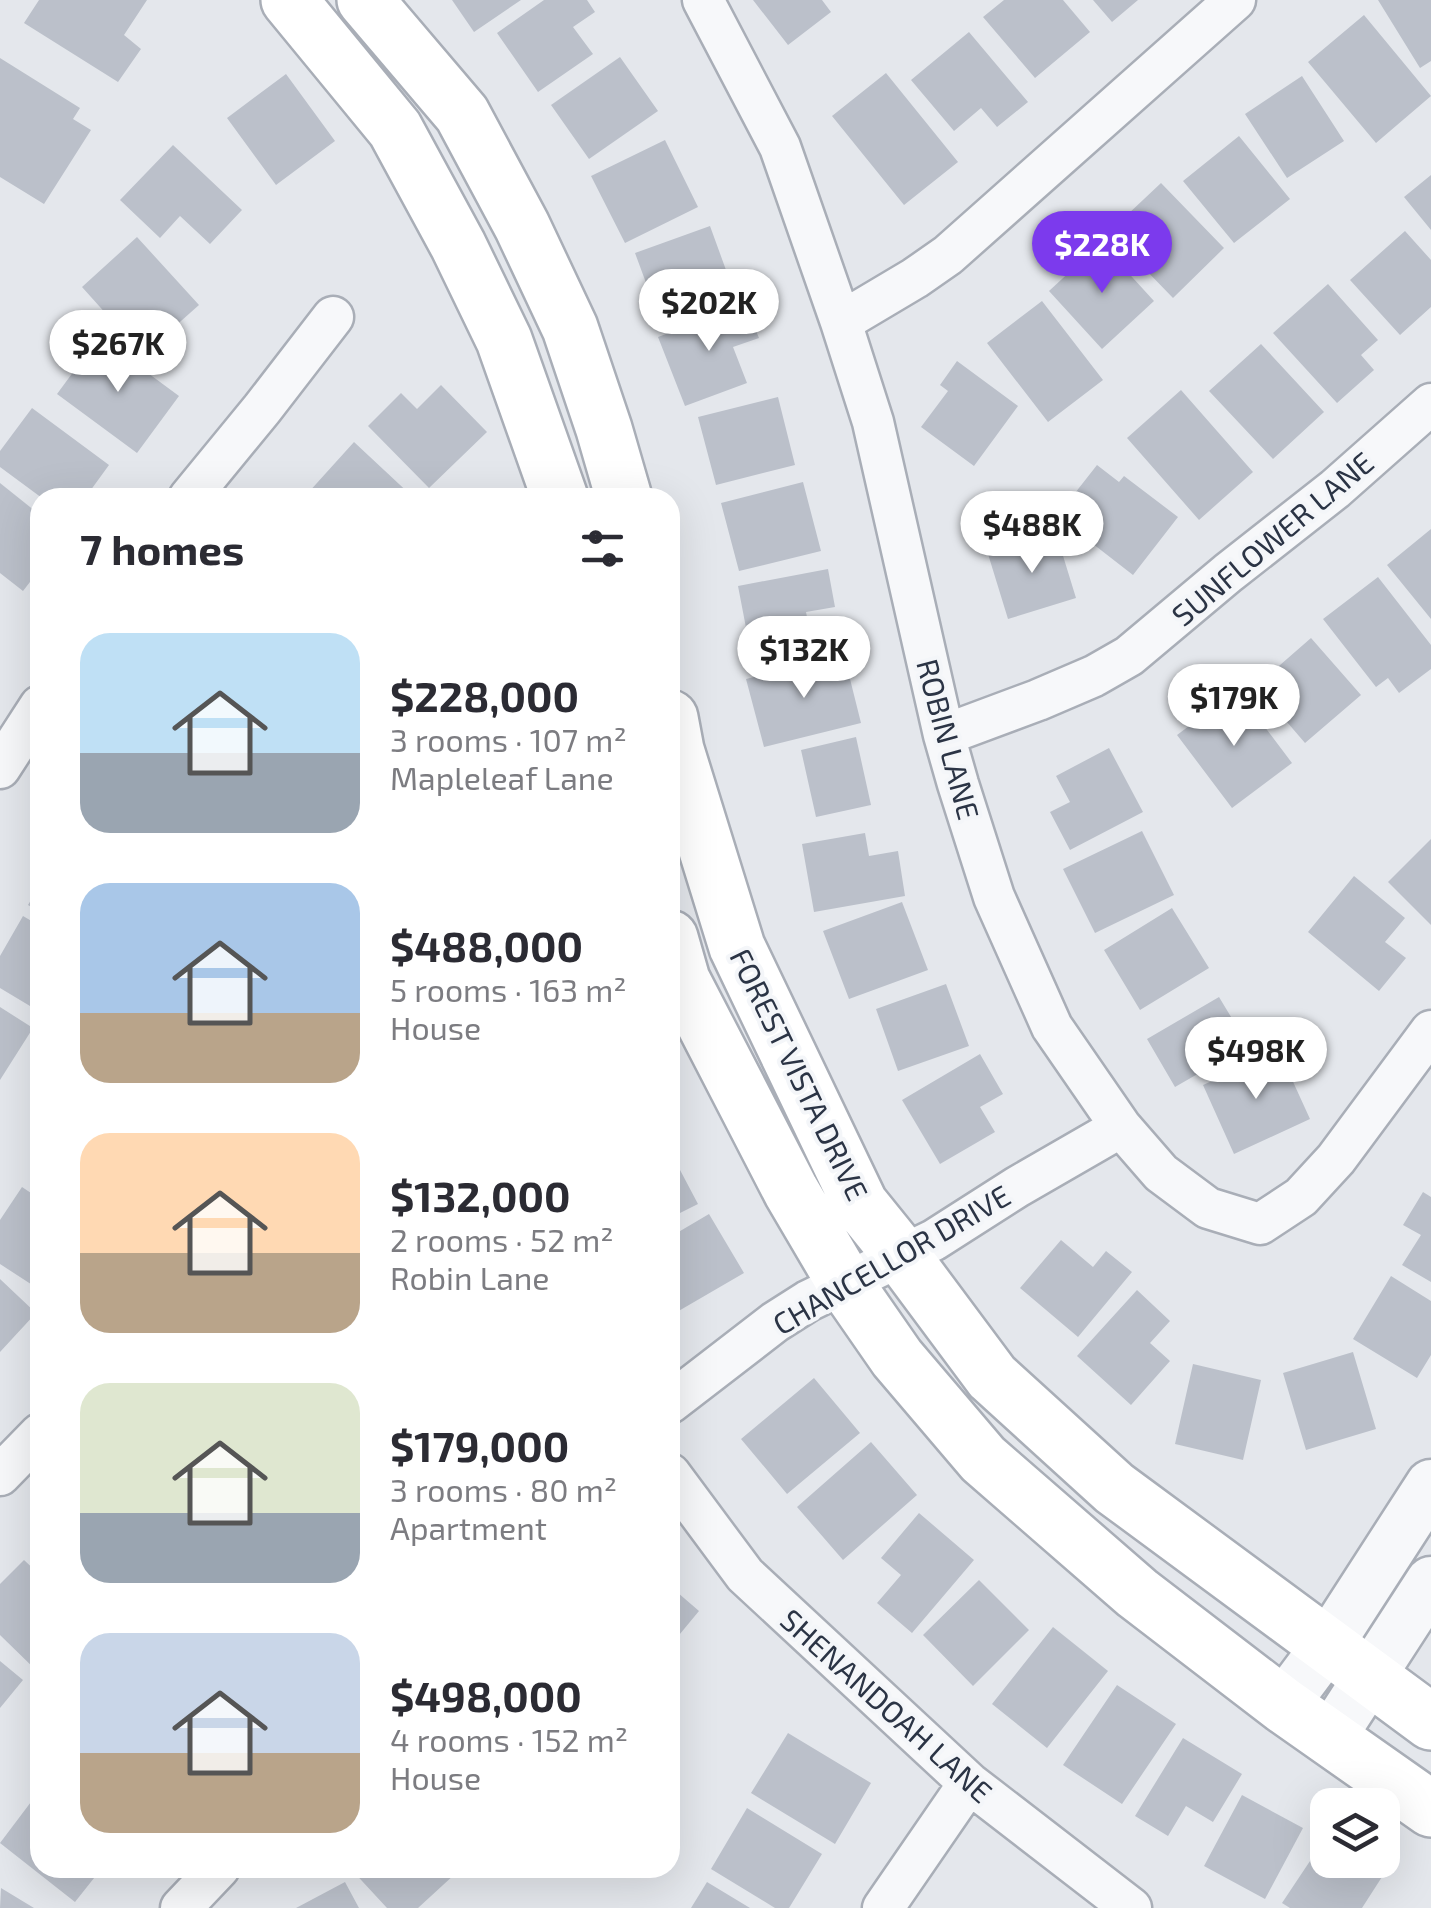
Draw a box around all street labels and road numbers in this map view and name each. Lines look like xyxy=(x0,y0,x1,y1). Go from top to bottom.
street label: SUNFLOWER LANE xyxy=(1164,443,1380,633)
street label: ROBIN LANE xyxy=(910,655,988,823)
street label: FOREST VISTA DRIVE xyxy=(723,942,877,1206)
street label: CHANCELLOR DRIVE xyxy=(766,1176,1016,1342)
street label: SHENANDOAH LANE xyxy=(774,1601,1000,1809)

